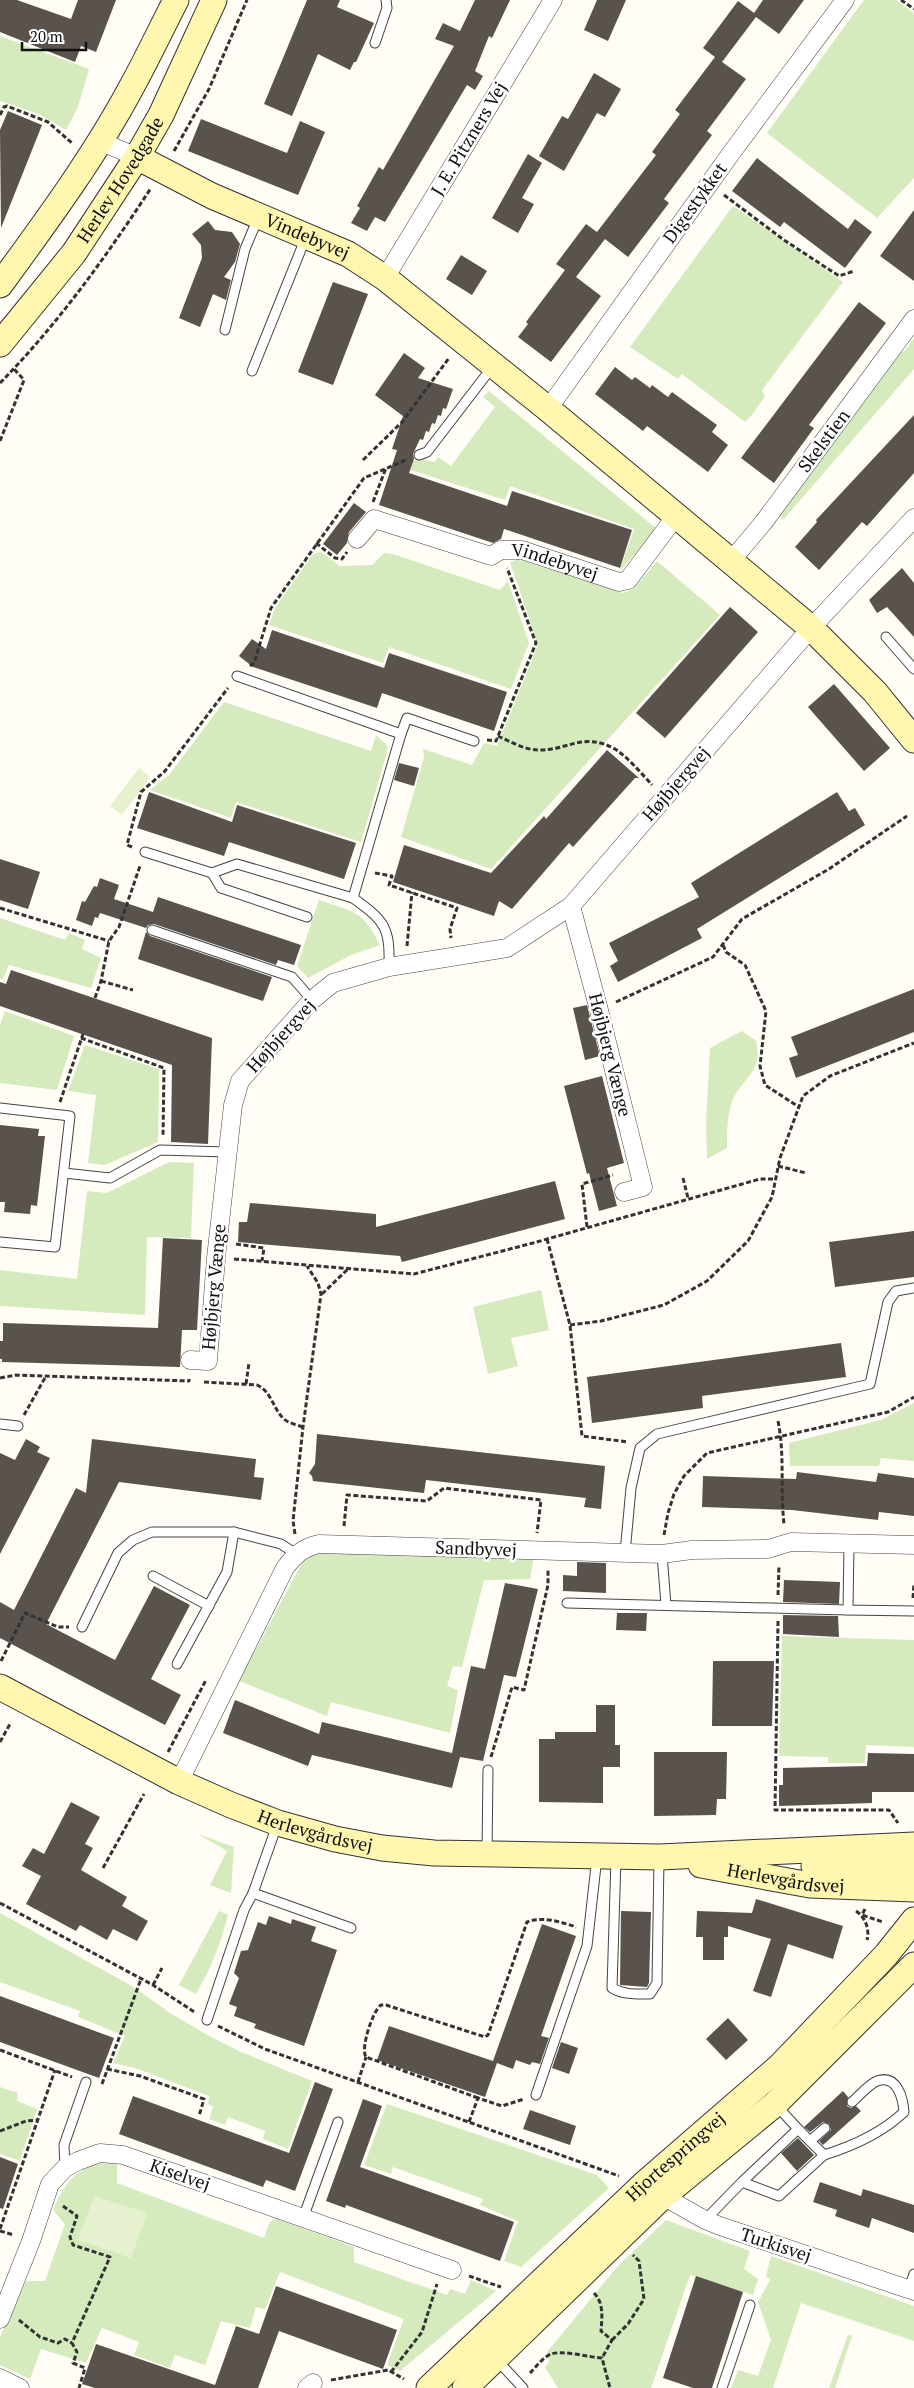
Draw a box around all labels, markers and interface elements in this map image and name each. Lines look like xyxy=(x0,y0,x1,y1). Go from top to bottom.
scale bar xyxy=(22,20,86,52)
text: 20 m xyxy=(30,26,63,46)
street label: J. E. Pitzners Vej xyxy=(425,77,512,200)
street label: Herlev Hovedgade xyxy=(71,112,169,247)
street label: Digestykket xyxy=(657,157,732,248)
street label: Vindebyvej xyxy=(262,207,354,264)
street label: Skelstien xyxy=(792,404,855,477)
street label: Vindebyvej xyxy=(512,537,601,585)
street label: Højbjergvej xyxy=(636,741,714,826)
street label: Højbjerg Vænge xyxy=(584,990,638,1119)
street label: Højbjergvej xyxy=(241,993,320,1077)
street label: Højbjerg Vænge xyxy=(196,1223,230,1351)
street label: Sandbyvej xyxy=(435,1535,517,1561)
street label: Herlevgårdsvej xyxy=(254,1803,375,1857)
street label: Herlevgårdsvej xyxy=(725,1857,845,1897)
street label: Hjortespringvej xyxy=(620,2106,730,2206)
street label: Kiselvej xyxy=(147,2153,214,2196)
street label: Turkisvej xyxy=(738,2221,815,2267)

